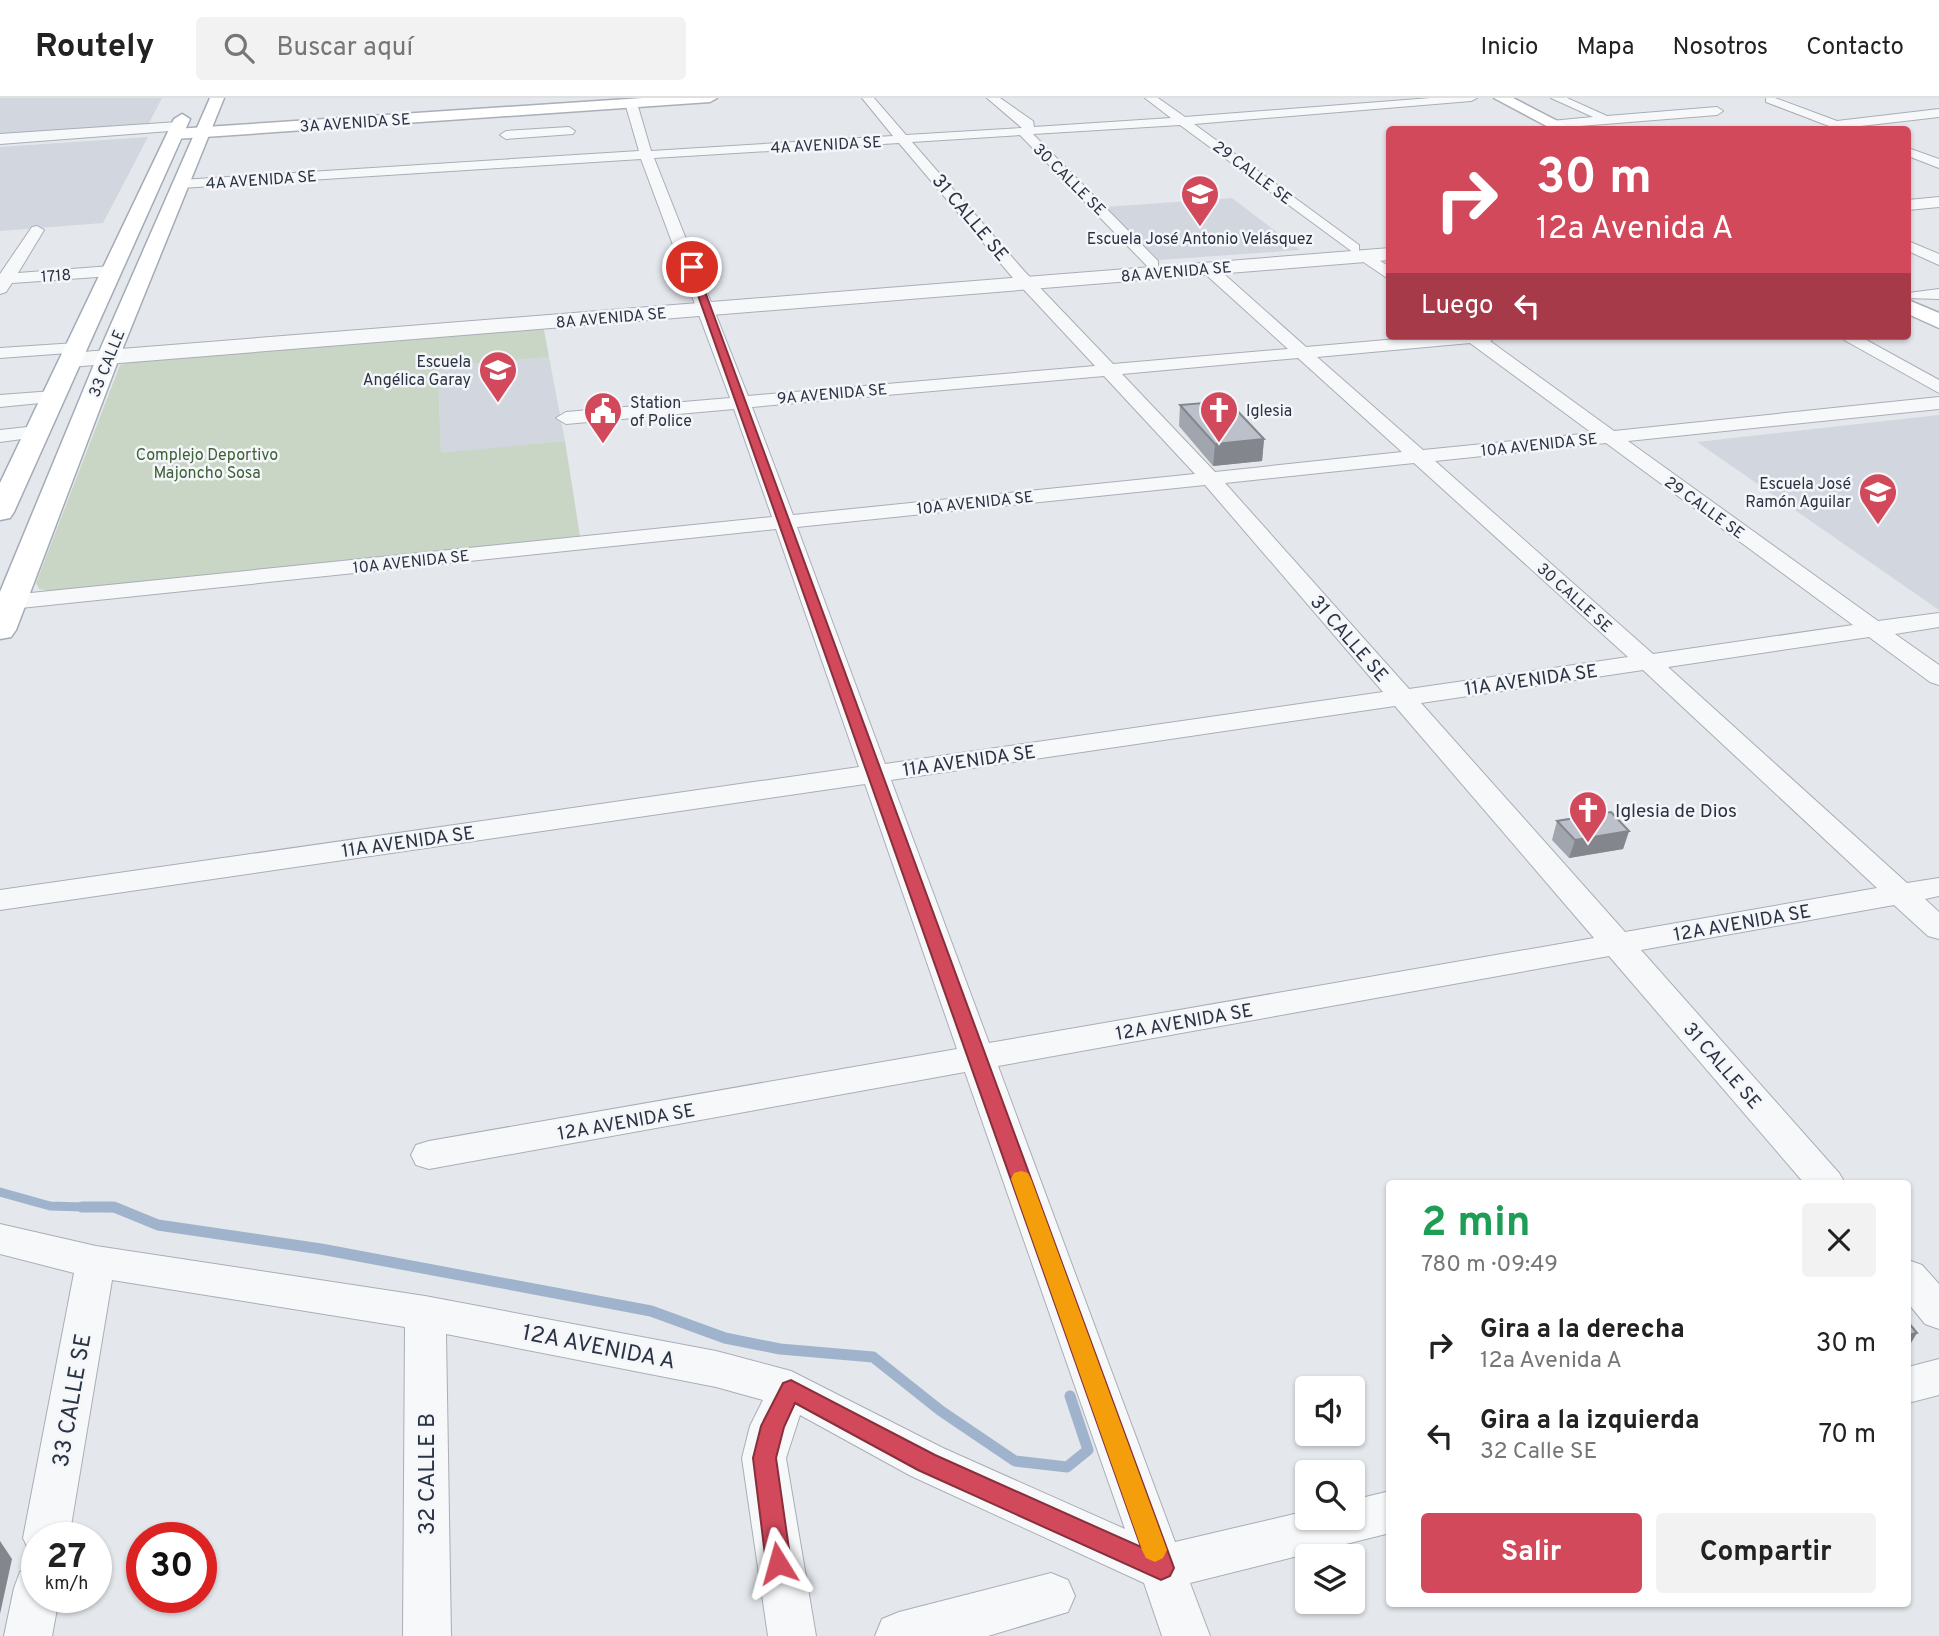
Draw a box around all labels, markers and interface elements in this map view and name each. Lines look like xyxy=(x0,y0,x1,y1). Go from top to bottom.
search box xyxy=(196,17,686,80)
text: Routely xyxy=(35,27,154,69)
icon: search xyxy=(220,29,258,67)
text: Buscar aquí xyxy=(276,32,413,65)
text: Inicio xyxy=(1481,33,1538,63)
text: Mapa xyxy=(1576,33,1635,63)
text: Nosotros xyxy=(1673,33,1768,63)
text: Contacto xyxy=(1806,33,1904,63)
street label: 3A AVENIDA SE xyxy=(299,110,411,138)
street label: 4A AVENIDA SE xyxy=(770,133,882,159)
street label: 29 CALLE SE xyxy=(1208,137,1295,210)
street label: 30 CALLE SE xyxy=(1028,140,1109,221)
text: 30 m xyxy=(1536,149,1652,211)
icon: right xyxy=(1421,154,1512,245)
street label: 4A AVENIDA SE xyxy=(205,167,317,195)
street label: 31 CALLE SE xyxy=(926,169,1013,267)
school or university icon: Escuela José Antonio Velásquez xyxy=(1179,173,1221,228)
text: 12a Avenida A xyxy=(1536,210,1733,250)
place label: Escuela José Antonio Velásquez xyxy=(1087,230,1313,250)
pin xyxy=(662,237,722,297)
icon: arrive xyxy=(673,248,711,286)
street label: 8A AVENIDA SE xyxy=(1120,258,1232,288)
street label: 1718 xyxy=(40,266,72,288)
icon: left xyxy=(1508,287,1546,325)
text: Luego xyxy=(1421,290,1494,323)
street label: 8A AVENIDA SE xyxy=(555,304,667,334)
street label: 33 CALLE xyxy=(85,327,130,400)
school or university icon: Escuela Angélica Garay xyxy=(477,349,519,404)
place label: Escuela Angélica Garay xyxy=(363,353,471,391)
street label: 9A AVENIDA SE xyxy=(776,380,888,410)
church icon: Iglesia xyxy=(1198,389,1240,444)
public building icon: Station of Police xyxy=(582,390,624,445)
place label: Station of Police xyxy=(630,394,692,432)
place label: Iglesia xyxy=(1246,402,1292,422)
street label: 10A AVENIDA SE xyxy=(1480,430,1599,462)
park label: Complejo Deportivo Majoncho Sosa xyxy=(136,446,278,484)
school or university icon: Escuela José Ramón Aguilar xyxy=(1857,471,1899,526)
street label: 29 CALLE SE xyxy=(1660,473,1748,544)
place label: Escuela José Ramón Aguilar xyxy=(1745,475,1851,513)
street label: 10A AVENIDA SE xyxy=(916,488,1035,520)
street label: 10A AVENIDA SE xyxy=(352,547,471,579)
street label: 30 CALLE SE xyxy=(1532,559,1615,638)
street label: 31 CALLE SE xyxy=(1304,591,1393,688)
street label: 11A AVENIDA SE xyxy=(1463,660,1599,702)
street label: 11A AVENIDA SE xyxy=(901,741,1037,783)
church icon: Iglesia de Dios xyxy=(1567,789,1609,844)
place label: Iglesia de Dios xyxy=(1615,800,1737,824)
street label: 11A AVENIDA SE xyxy=(340,822,476,864)
street label: 12A AVENIDA SE xyxy=(1672,900,1813,948)
street label: 12A AVENIDA SE xyxy=(1114,999,1255,1047)
street label: 31 CALLE SE xyxy=(1677,1018,1766,1115)
street label: 12A AVENIDA SE xyxy=(556,1099,697,1147)
text: 2 min xyxy=(1421,1198,1531,1251)
button: close xyxy=(1802,1203,1876,1277)
text: 780 m · 09:49 xyxy=(1421,1251,1558,1280)
text: Gira a la derecha xyxy=(1480,1314,1685,1347)
street label: 12A AVENIDA A xyxy=(519,1319,678,1378)
icon: right xyxy=(1421,1326,1459,1364)
text: 30 m xyxy=(1816,1328,1876,1361)
street label: 33 CALLE SE xyxy=(47,1331,99,1469)
text: 12a Avenida A xyxy=(1480,1347,1622,1376)
map controls xyxy=(1295,1376,1365,1614)
button: sound xyxy=(1295,1376,1365,1446)
text: Gira a la izquierda xyxy=(1480,1405,1699,1438)
street label: 32 CALLE B xyxy=(414,1413,443,1535)
icon: left xyxy=(1421,1417,1459,1455)
text: 70 m xyxy=(1818,1419,1876,1452)
text: 32 Calle SE xyxy=(1480,1438,1597,1467)
button: search xyxy=(1295,1460,1365,1530)
button: Salir xyxy=(1421,1513,1642,1593)
button: Compartir xyxy=(1656,1513,1876,1593)
speed limit sign: 30 xyxy=(126,1522,217,1613)
position arrow xyxy=(741,1526,815,1600)
text: 27 xyxy=(47,1536,86,1580)
button: layers xyxy=(1295,1544,1365,1614)
text: km/h xyxy=(45,1573,88,1596)

